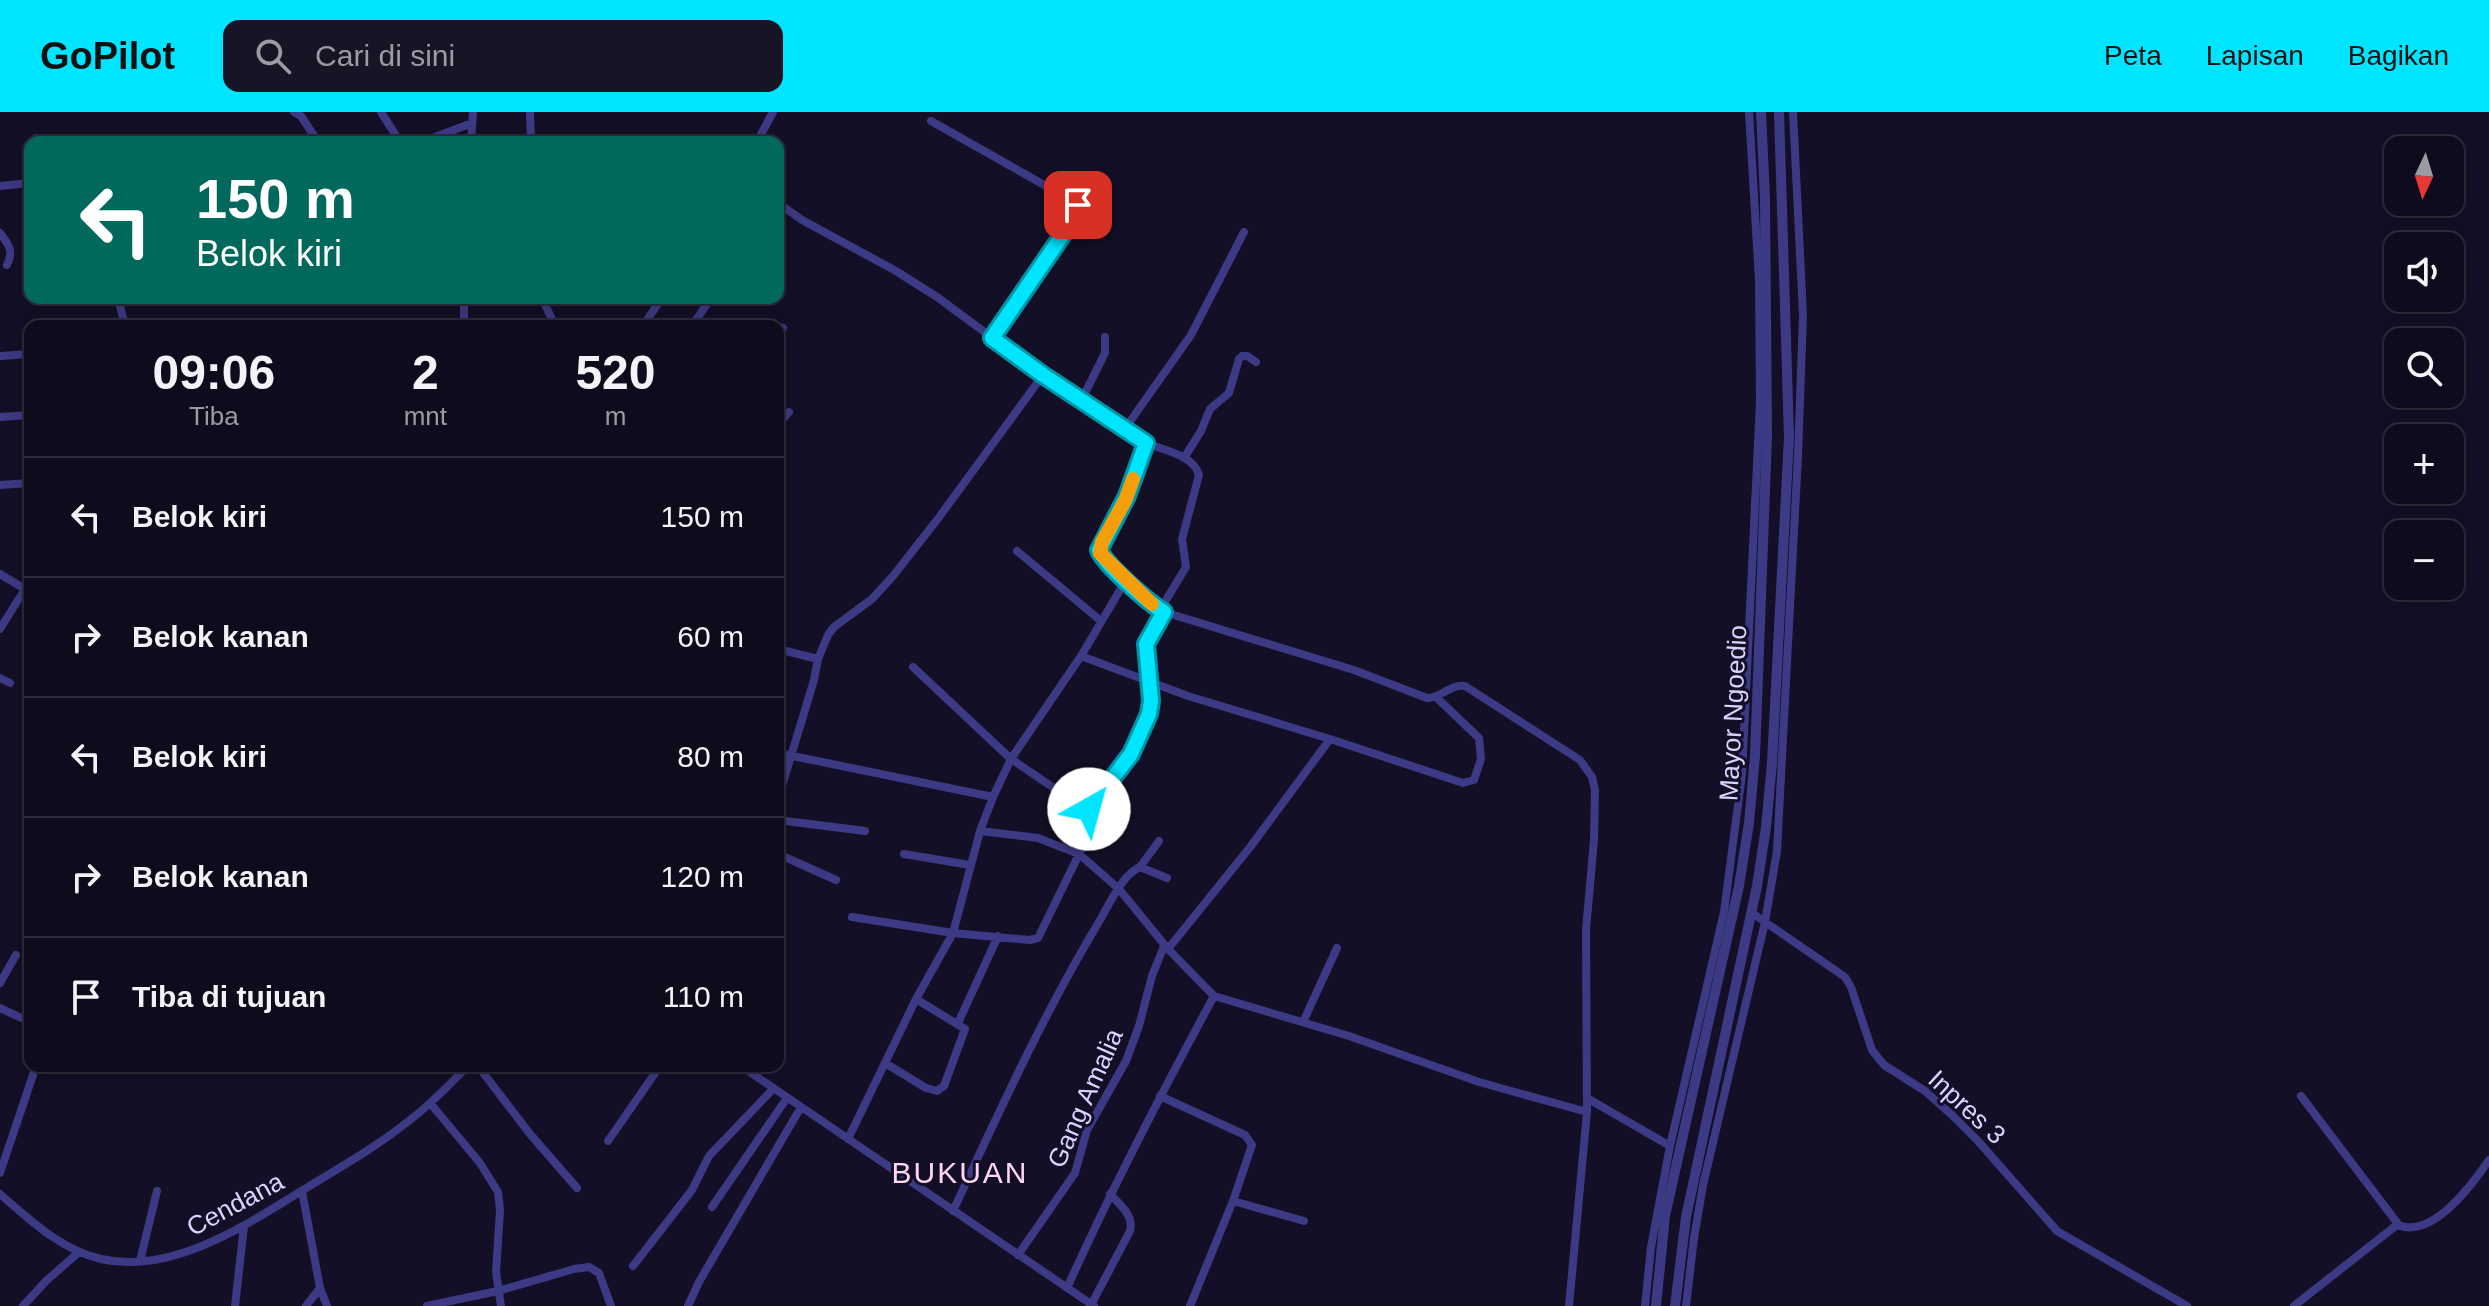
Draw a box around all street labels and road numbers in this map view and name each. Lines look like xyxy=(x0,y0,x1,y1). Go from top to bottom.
street label: Mayor Ngoedio xyxy=(1713,624,1753,802)
street label: Gang Amalia xyxy=(1041,1023,1129,1172)
street label: Inpres 3 xyxy=(1922,1064,2012,1150)
street label: Cendana xyxy=(181,1166,289,1242)

